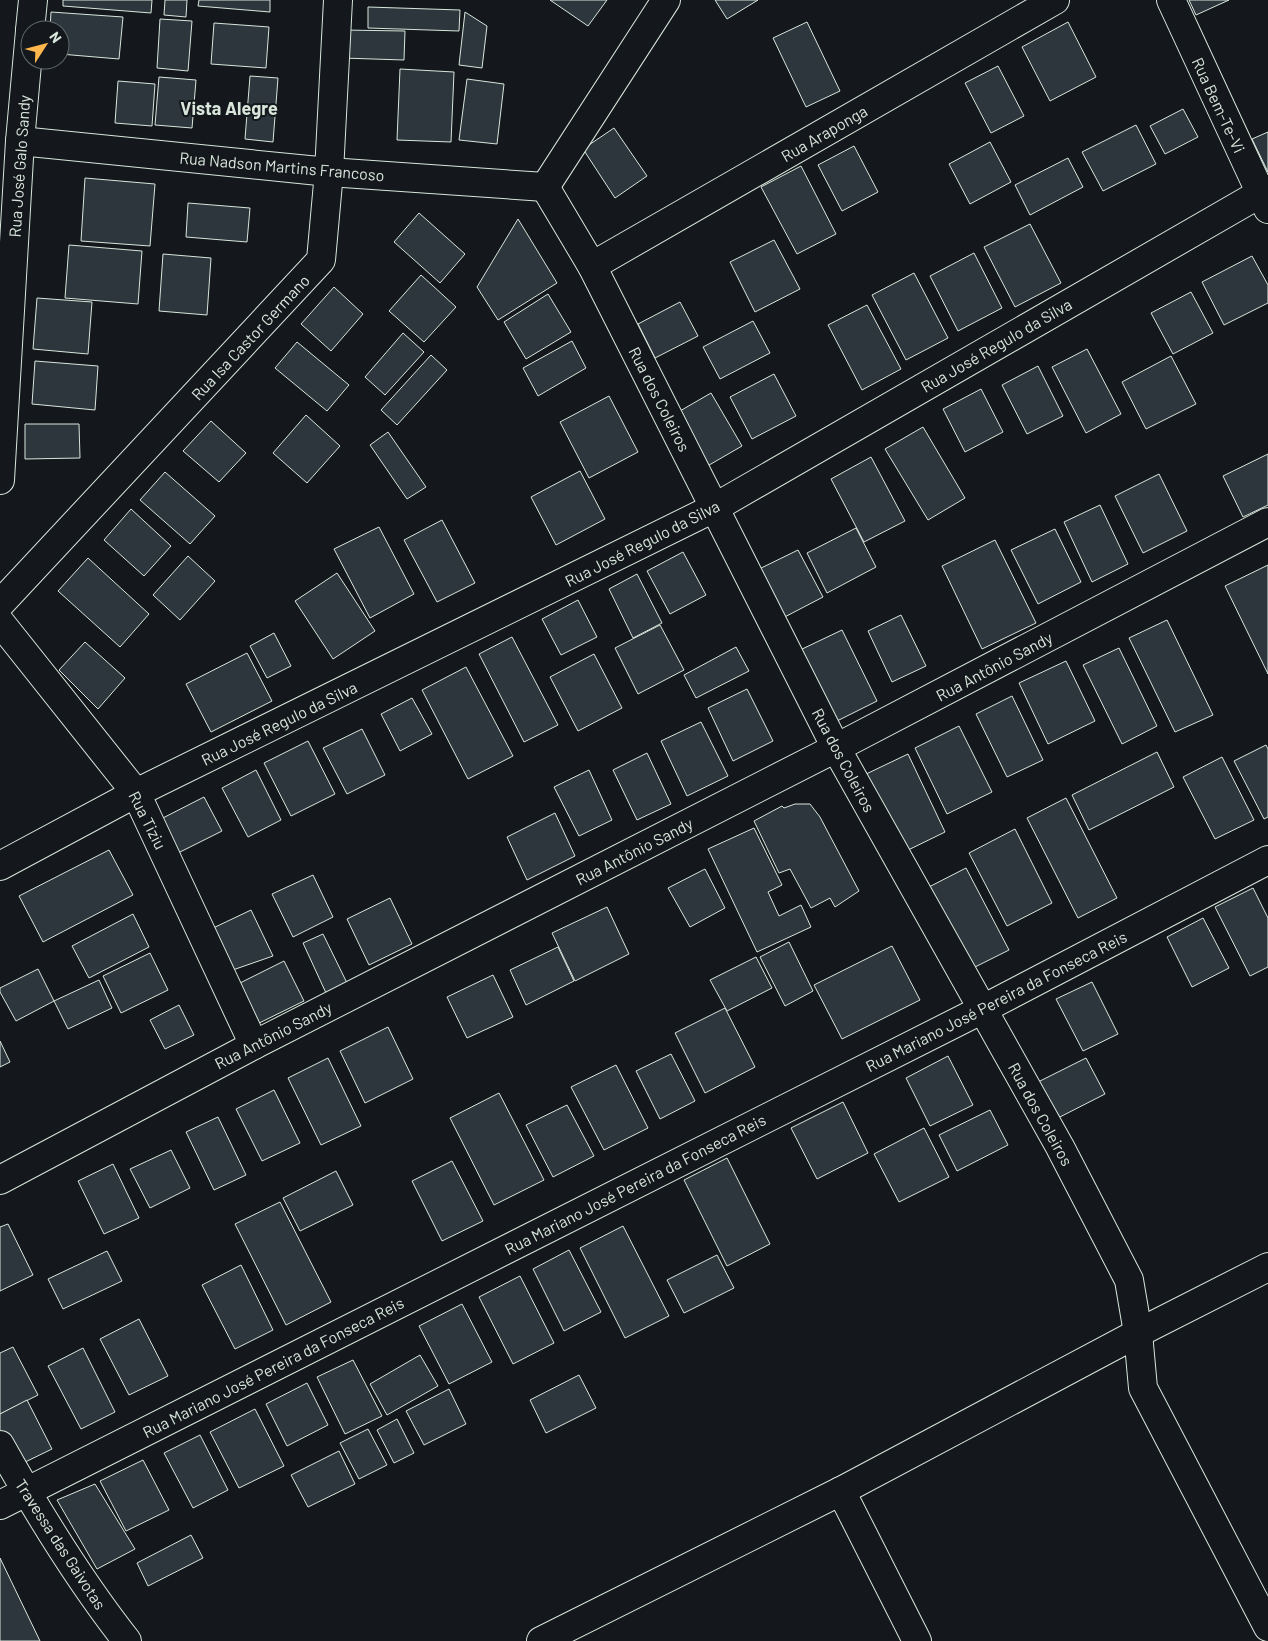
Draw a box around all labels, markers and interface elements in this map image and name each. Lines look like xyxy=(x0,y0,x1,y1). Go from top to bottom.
north arrow xyxy=(20,20,70,70)
text: N xyxy=(46,28,66,46)
street label: Rua Bem-Te-Vi xyxy=(1189,54,1249,156)
street label: Rua José Galo Sandy xyxy=(5,94,33,238)
district label: Vista Alegre xyxy=(180,97,278,119)
street label: Rua Araponga xyxy=(778,101,870,165)
street label: Rua Nadson Martins Francoso xyxy=(179,148,385,184)
street label: Rua Isa Castor Germano xyxy=(187,270,313,404)
street label: Rua José Regulo da Silva xyxy=(917,294,1075,396)
street label: Rua dos Coleiros xyxy=(625,343,695,455)
street label: Rua José Regulo da Silva xyxy=(562,496,722,590)
street label: Rua Antônio Sandy xyxy=(933,627,1056,705)
street label: Rua José Regulo da Silva xyxy=(198,677,360,769)
street label: Rua dos Coleiros xyxy=(809,705,879,815)
street label: Rua Tiziu xyxy=(125,788,171,852)
street label: Rua Antônio Sandy xyxy=(572,813,696,889)
street label: Rua Mariano José Pereira da Fonseca Reis xyxy=(862,927,1130,1075)
street label: Rua Antônio Sandy xyxy=(211,997,335,1073)
street label: Rua dos Coleiros xyxy=(1005,1059,1077,1169)
street label: Rua Mariano José Pereira da Fonseca Reis xyxy=(501,1110,769,1258)
street label: Rua Mariano José Pereira da Fonseca Reis xyxy=(139,1293,407,1441)
street label: Travessa das Gaivotas xyxy=(12,1475,110,1613)

